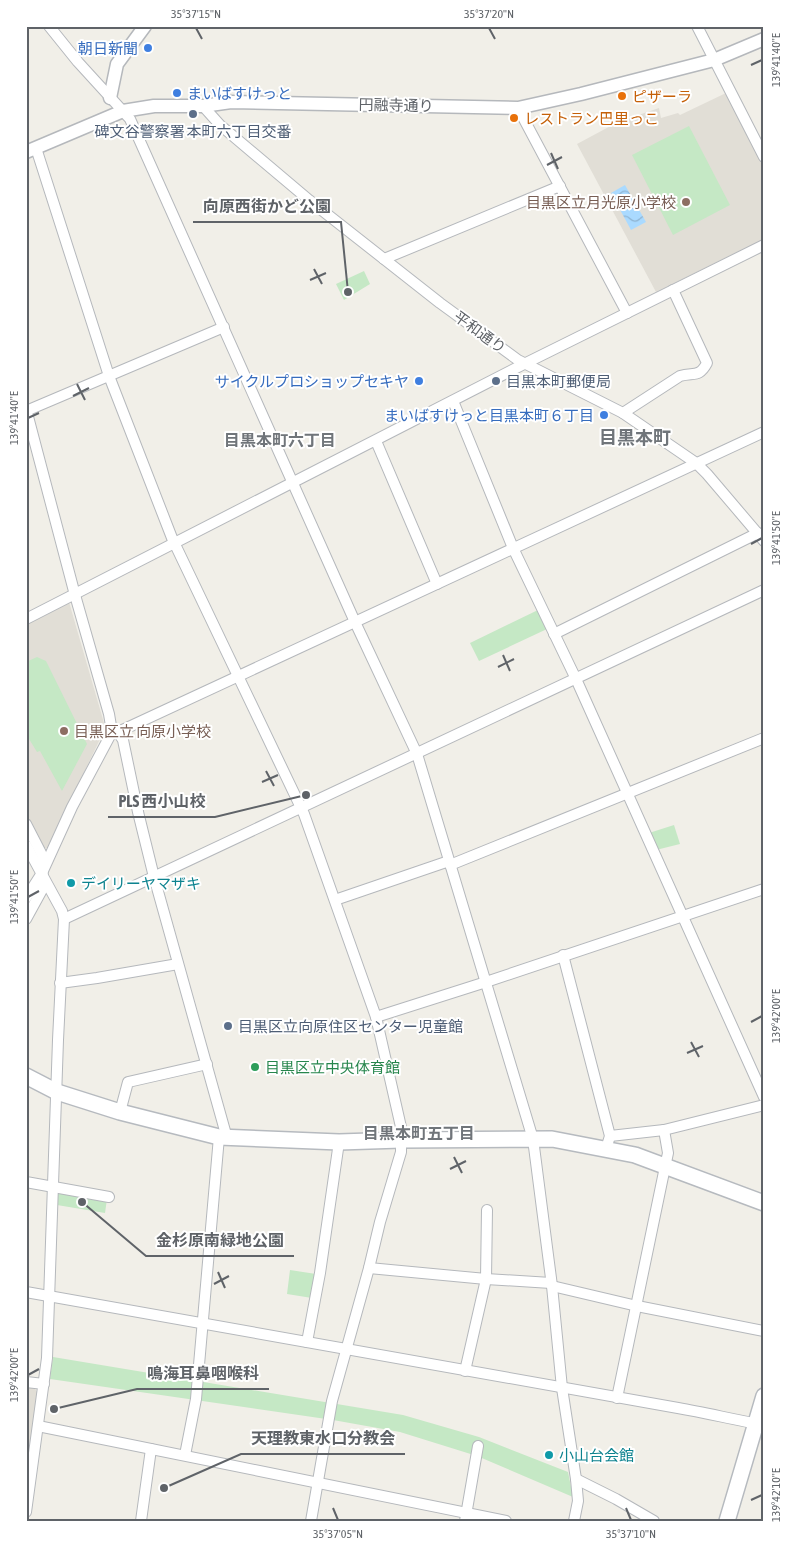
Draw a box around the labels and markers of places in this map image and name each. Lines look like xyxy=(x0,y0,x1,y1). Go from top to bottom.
place label: 朝日新聞 xyxy=(78,40,138,57)
marker: 朝日新聞 xyxy=(142,42,154,54)
place label: まいばすけっと xyxy=(187,85,292,102)
marker: まいばすけっと xyxy=(171,87,183,99)
place label: ピザーラ xyxy=(632,88,692,105)
marker: ピザーラ xyxy=(616,90,628,102)
marker: 碑文谷警察署 本町六丁目交番 xyxy=(187,108,199,120)
place label: レストラン巴里っこ xyxy=(524,110,659,127)
marker: レストラン巴里っこ xyxy=(508,112,520,124)
place label: 碑文谷警察署 本町六丁目交番 xyxy=(94,123,292,140)
callout: 向原西街かど公園 xyxy=(193,191,341,222)
place label: 目黒区立月光原小学校 xyxy=(526,194,676,211)
marker: 目黒区立月光原小学校 xyxy=(680,196,692,208)
place label: サイクルプロショップセキヤ xyxy=(215,373,409,390)
place label: 目黒本町郵便局 xyxy=(506,373,611,390)
marker: サイクルプロショップセキヤ xyxy=(413,375,425,387)
marker: 目黒本町郵便局 xyxy=(490,375,502,387)
place label: まいばすけっと目黒本町６丁目 xyxy=(384,407,594,424)
marker: まいばすけっと目黒本町６丁目 xyxy=(598,409,610,421)
place label: 目黒区立 向原小学校 xyxy=(74,723,211,740)
marker: 目黒区立 向原小学校 xyxy=(58,725,70,737)
callout: PLS 西小山校 xyxy=(108,786,215,817)
place label: デイリーヤマザキ xyxy=(81,875,201,892)
marker: デイリーヤマザキ xyxy=(65,877,77,889)
place label: 目黒区立向原住区センター児童館 xyxy=(238,1018,463,1035)
marker: 目黒区立向原住区センター児童館 xyxy=(222,1020,234,1032)
place label: 目黒区立中央体育館 xyxy=(265,1059,400,1076)
marker: 目黒区立中央体育館 xyxy=(249,1061,261,1073)
callout: 金杉原南緑地公園 xyxy=(146,1225,294,1256)
callout: 鳴海耳鼻咽喉科 xyxy=(137,1358,269,1389)
callout: 天理教東水口分教会 xyxy=(241,1423,405,1454)
place label: 小山台会館 xyxy=(559,1447,634,1464)
marker: 小山台会館 xyxy=(543,1449,555,1461)

